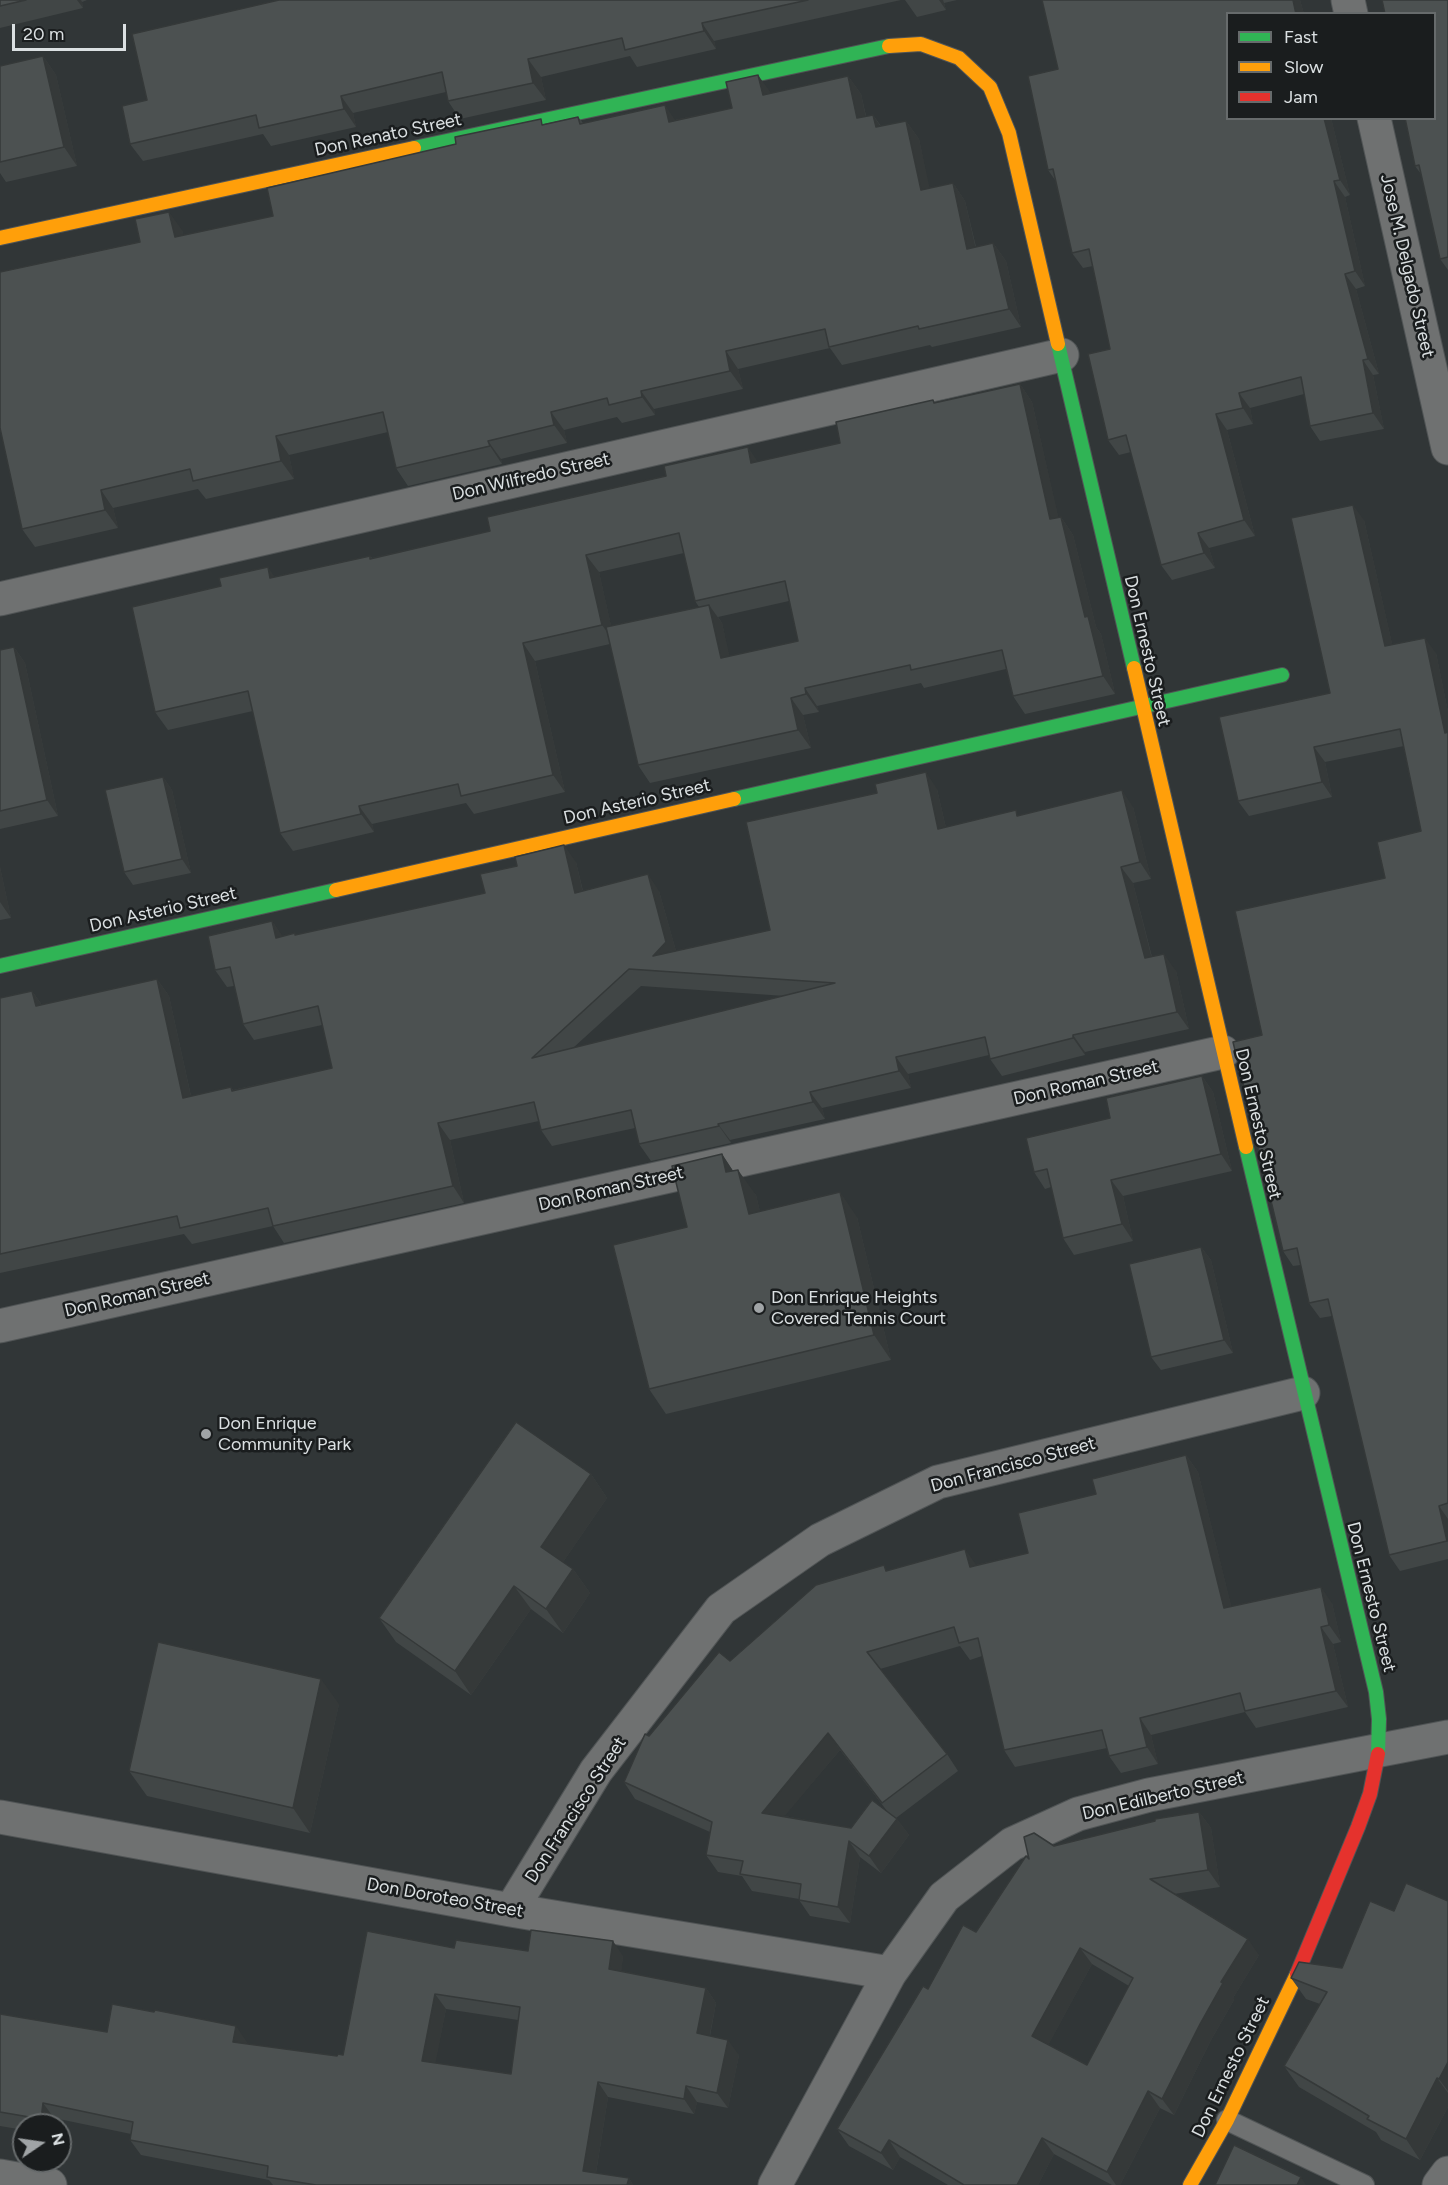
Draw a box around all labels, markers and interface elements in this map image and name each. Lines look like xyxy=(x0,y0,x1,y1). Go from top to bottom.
scale bar xyxy=(15,12,129,50)
legend xyxy=(1226,12,1436,120)
text: 20 m xyxy=(23,23,64,45)
text: Fast xyxy=(1284,26,1318,48)
text: Slow xyxy=(1284,56,1323,78)
text: Jam xyxy=(1284,86,1318,108)
street label: Don Renato Street xyxy=(313,109,463,161)
street label: Jose M. Delgado Street xyxy=(1375,172,1439,360)
street label: Don Wilfredo Street xyxy=(450,448,612,506)
street label: Don Ernesto Street xyxy=(1119,573,1175,729)
street label: Don Asterio Street xyxy=(561,775,713,829)
street label: Don Asterio Street xyxy=(87,883,239,937)
street label: Don Ernesto Street xyxy=(1230,1046,1286,1202)
street label: Don Roman Street xyxy=(1011,1056,1161,1110)
street label: Don Roman Street xyxy=(536,1162,686,1216)
street label: Don Roman Street xyxy=(62,1268,212,1322)
place label: Don Enrique Heights Covered Tennis Court xyxy=(771,1287,946,1330)
marker: Don Enrique Heights Covered Tennis Court xyxy=(752,1301,766,1315)
place label: Don Enrique Community Park xyxy=(218,1413,351,1456)
marker: Don Enrique Community Park xyxy=(199,1427,213,1441)
street label: Don Francisco Street xyxy=(928,1433,1098,1497)
street label: Don Ernesto Street xyxy=(1342,1520,1400,1674)
street label: Don Francisco Street xyxy=(521,1733,631,1887)
street label: Don Edilberto Street xyxy=(1080,1767,1246,1825)
street label: Don Doroteo Street xyxy=(365,1874,525,1922)
street label: Don Ernesto Street xyxy=(1187,1993,1275,2141)
north arrow xyxy=(12,2113,72,2173)
text: N xyxy=(47,2131,69,2147)

